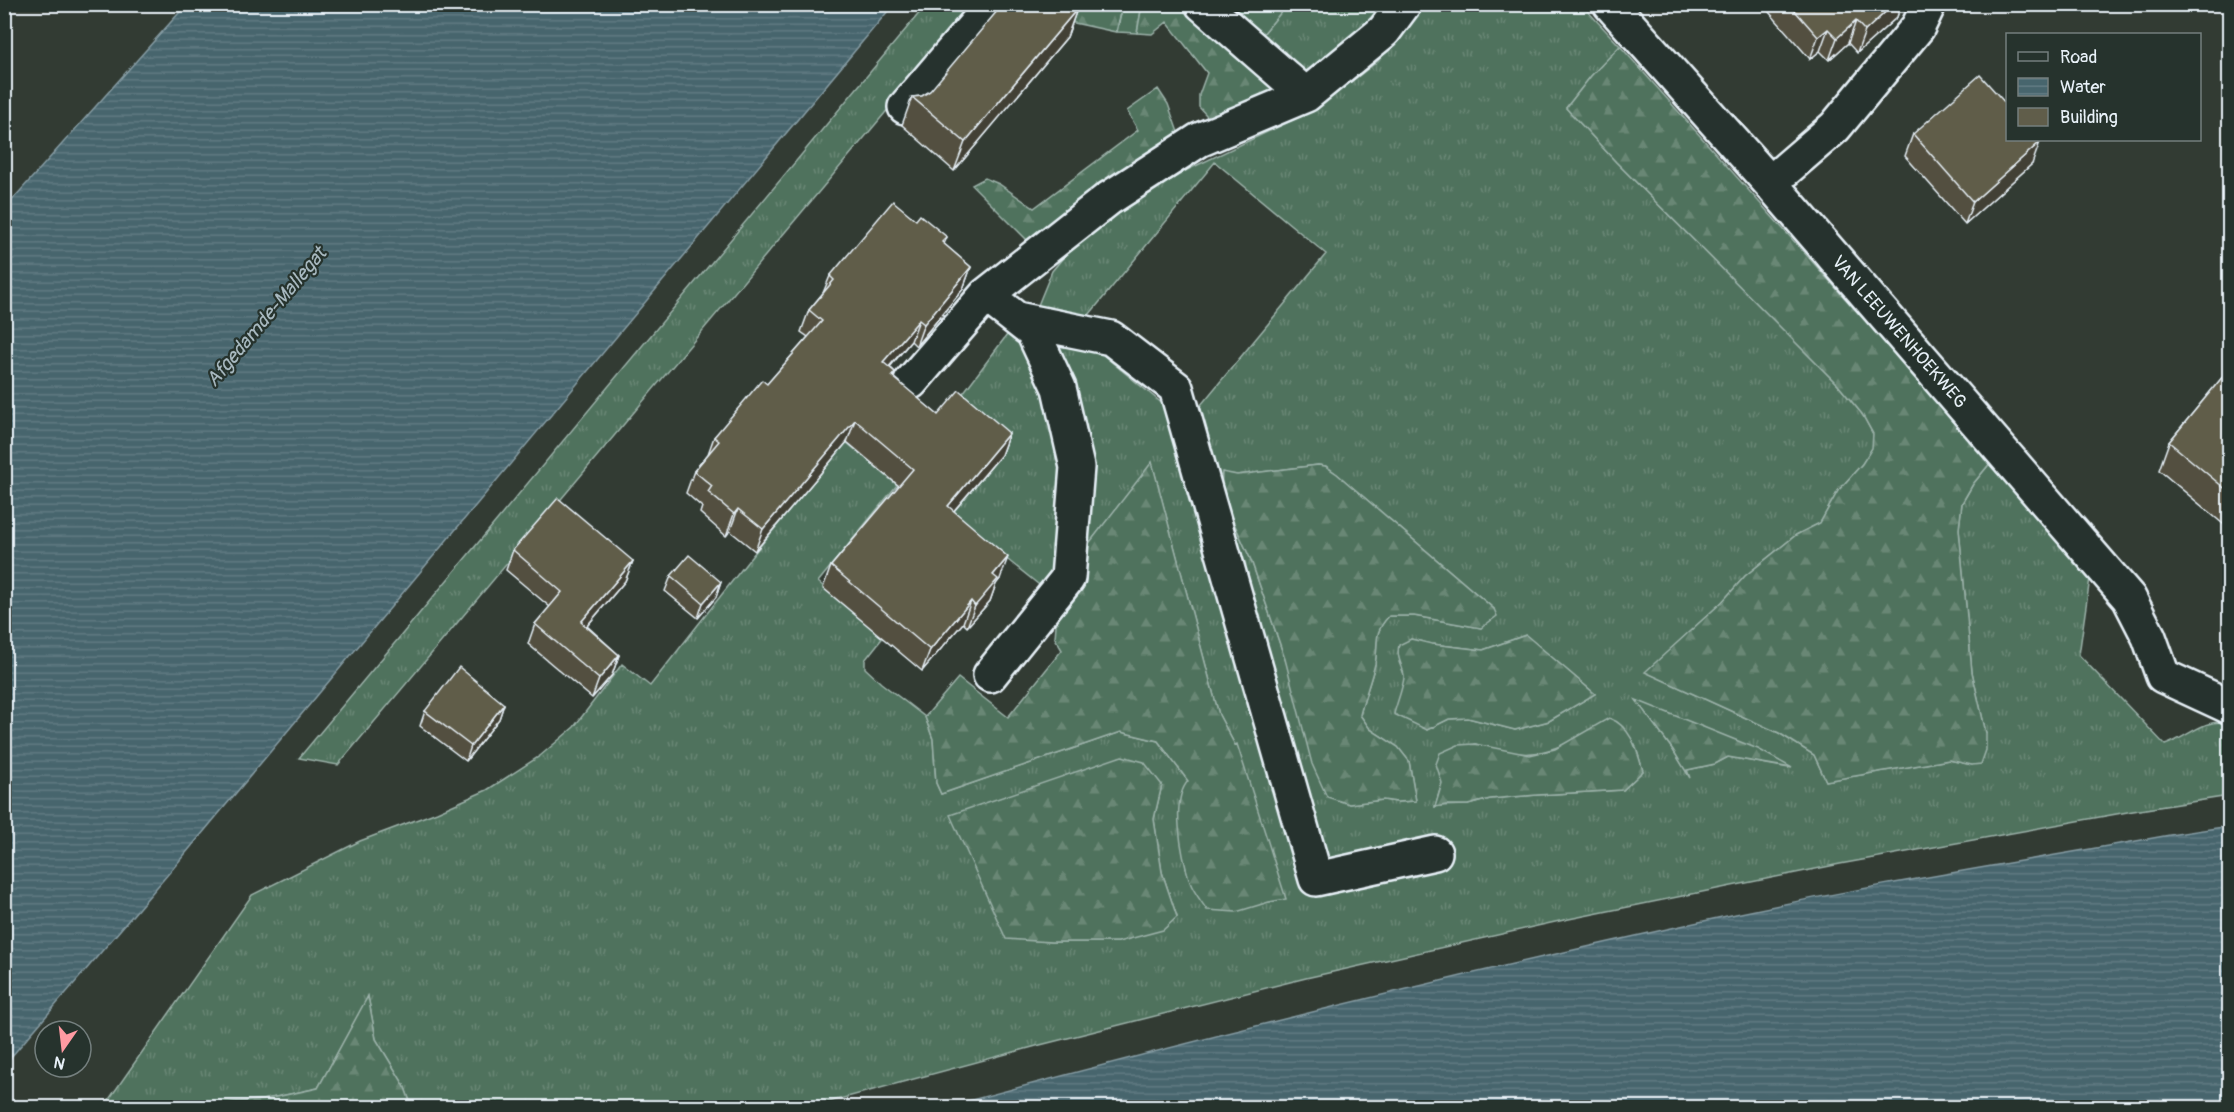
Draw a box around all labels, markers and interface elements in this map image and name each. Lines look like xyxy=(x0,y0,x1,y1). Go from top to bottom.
legend xyxy=(2006,33,2201,141)
text: Road xyxy=(2060,46,2097,69)
text: Water xyxy=(2060,76,2106,99)
text: Building xyxy=(2060,106,2118,129)
water label: Afgedamde-Mallegat xyxy=(200,241,333,392)
street label: VAN LEEUWENHOEKWEG xyxy=(1826,251,1972,413)
north arrow xyxy=(33,1019,93,1079)
text: N xyxy=(52,1052,67,1074)

